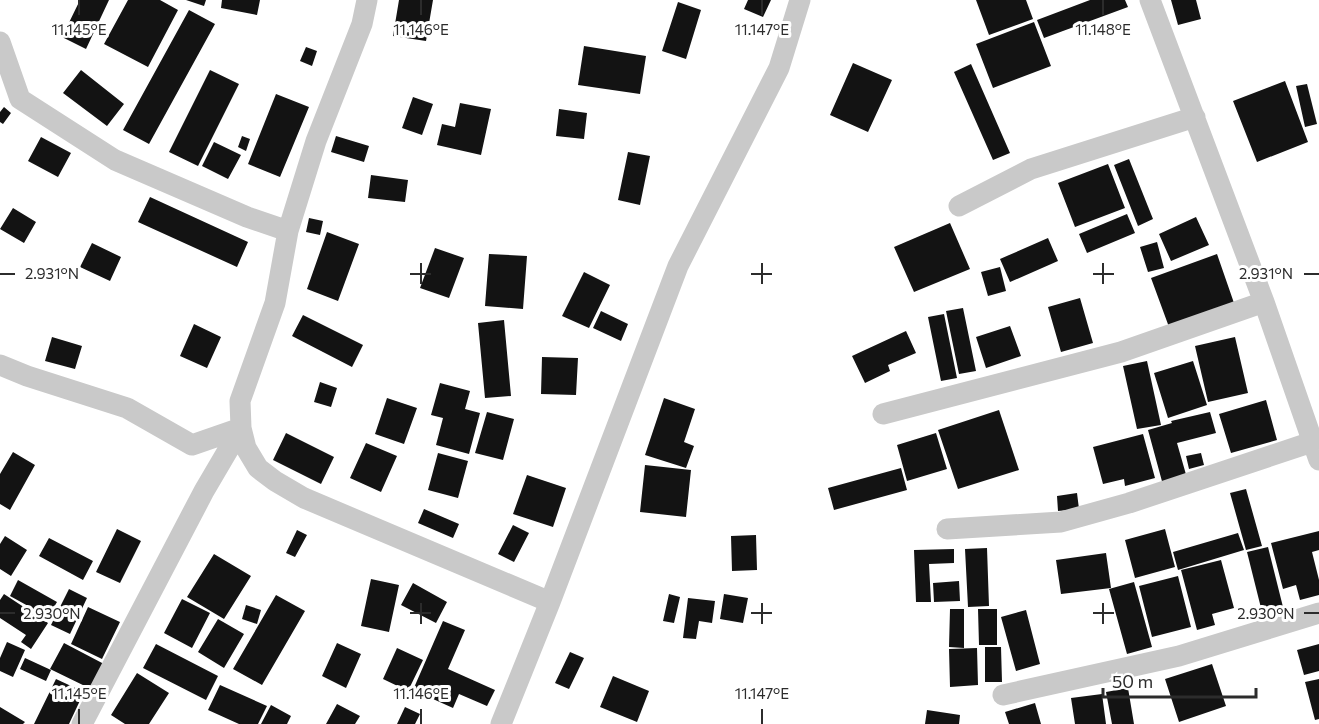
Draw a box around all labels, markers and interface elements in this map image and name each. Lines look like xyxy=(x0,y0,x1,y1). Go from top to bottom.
text: 11.145°E xyxy=(51,20,107,38)
text: 11.146°E xyxy=(393,20,449,38)
text: 11.147°E xyxy=(735,20,789,38)
text: 11.148°E xyxy=(1075,20,1131,38)
text: 2.931°N xyxy=(25,264,79,282)
text: 2.931°N xyxy=(1239,264,1293,282)
text: 2.930°N xyxy=(23,604,81,622)
text: 2.930°N xyxy=(1237,604,1295,622)
scale bar xyxy=(1103,661,1256,699)
text: 50 m xyxy=(1112,670,1153,692)
text: 11.145°E xyxy=(51,684,107,702)
text: 11.146°E xyxy=(393,684,449,702)
text: 11.147°E xyxy=(735,684,789,702)

